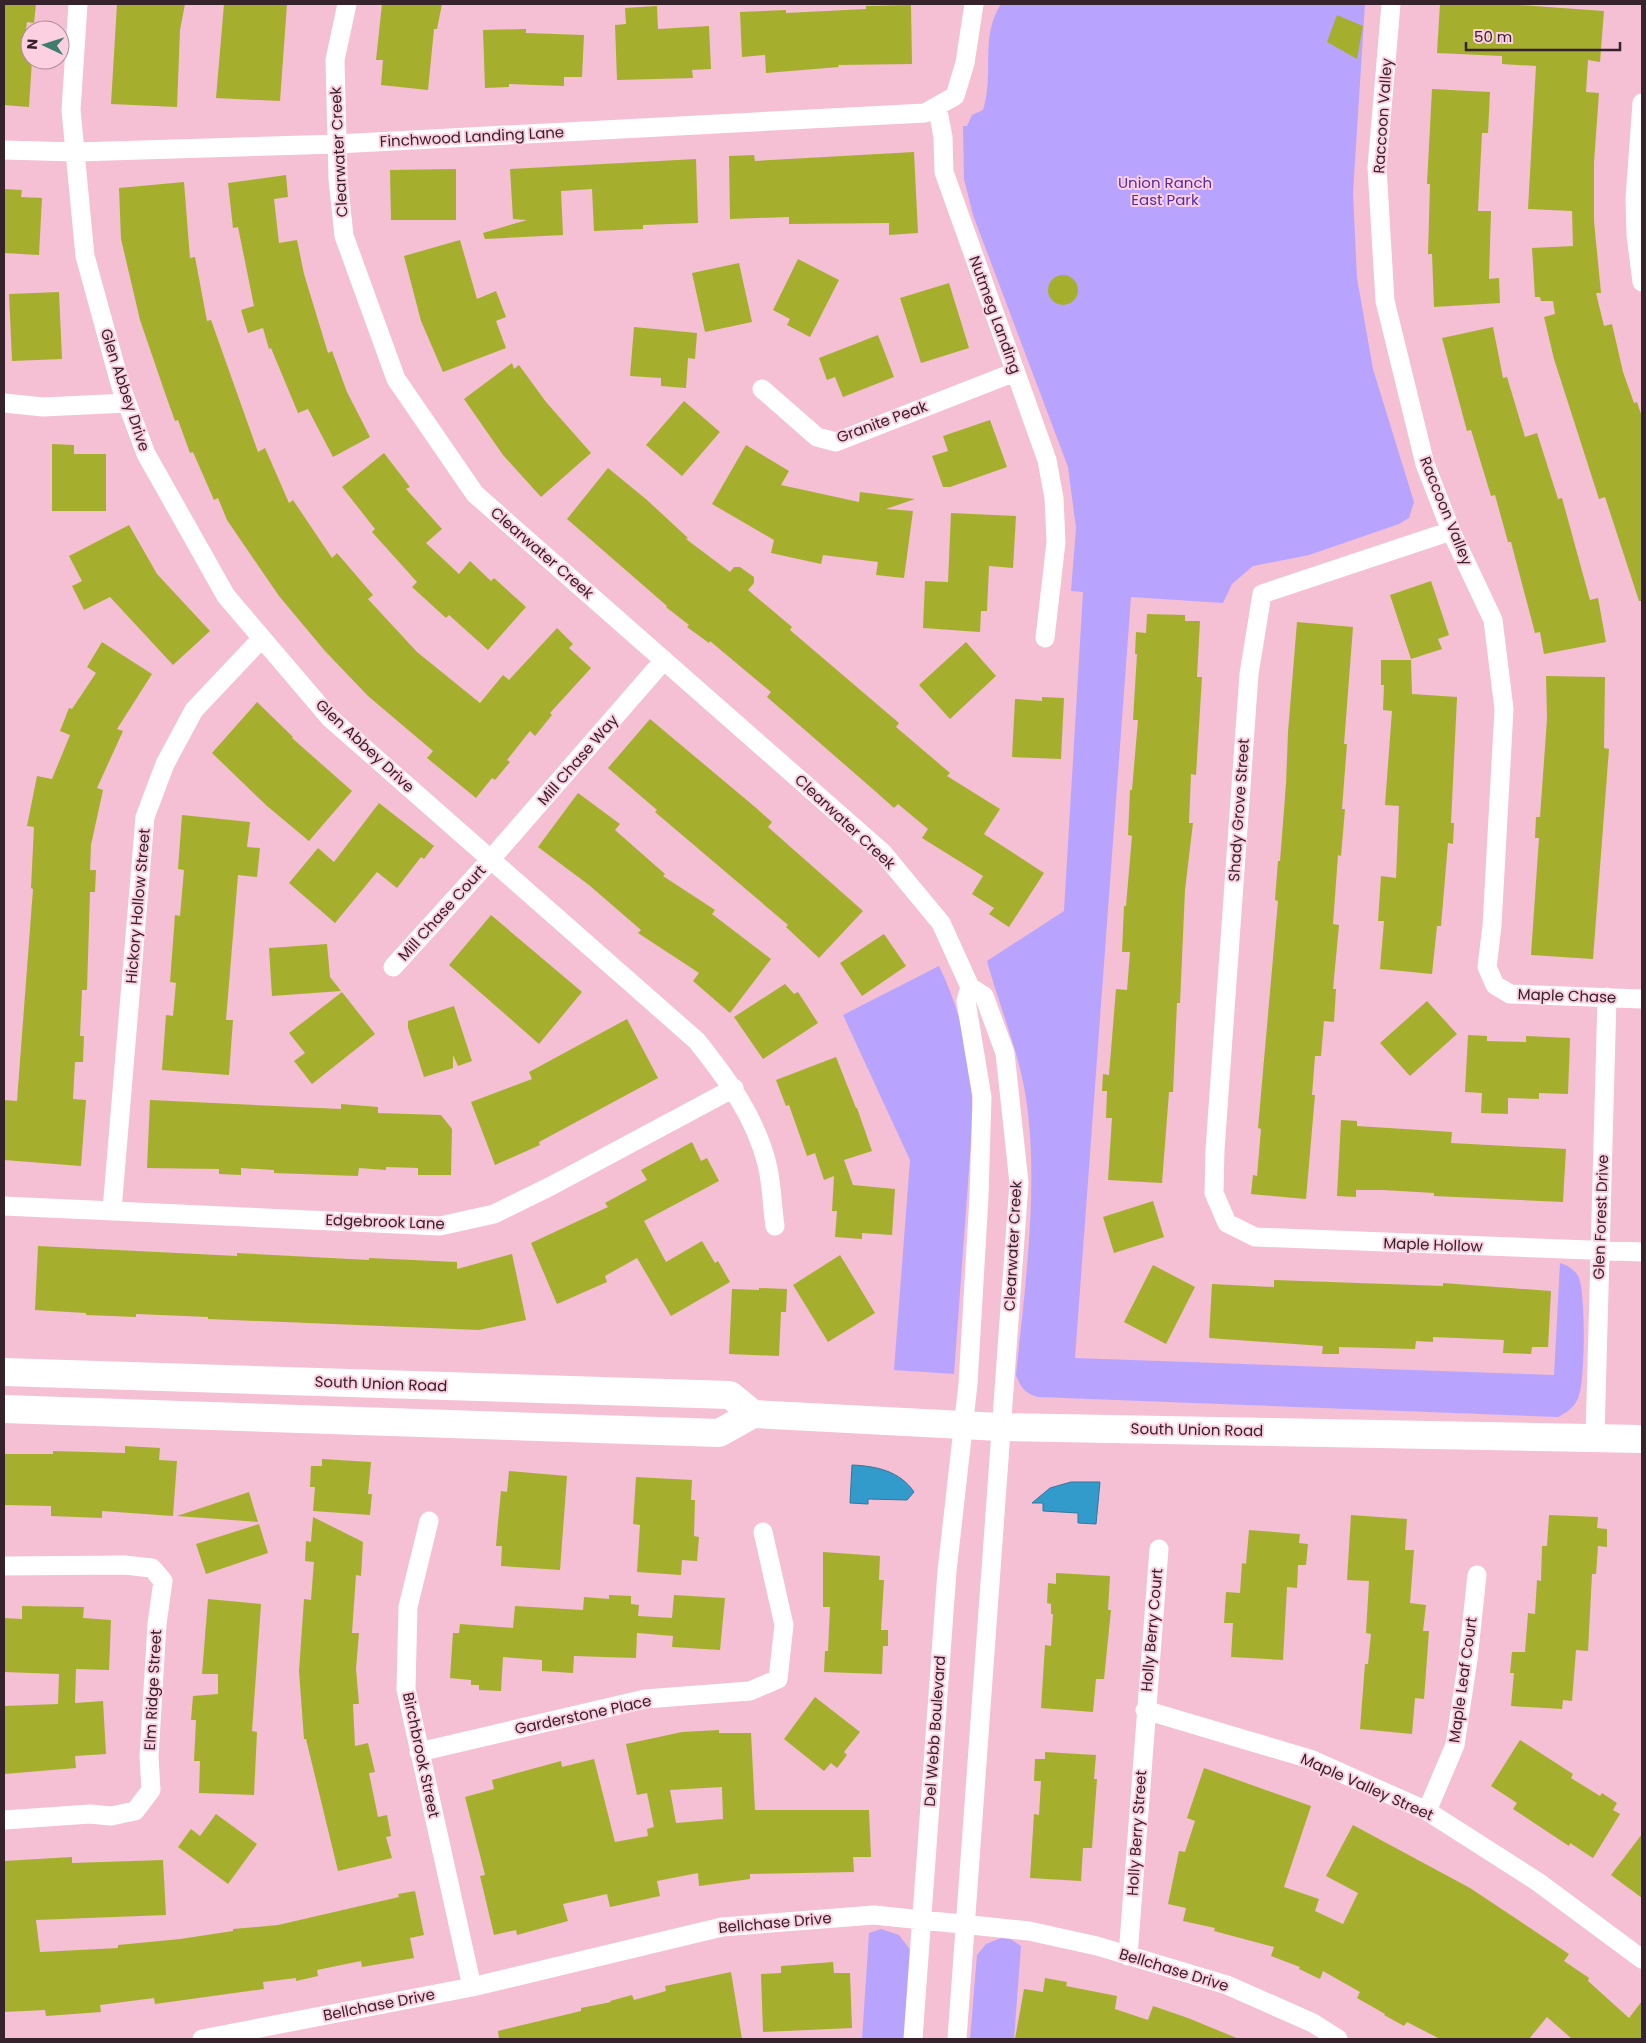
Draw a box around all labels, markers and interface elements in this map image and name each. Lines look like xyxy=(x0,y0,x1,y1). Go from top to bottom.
north arrow xyxy=(20,20,70,70)
scale bar xyxy=(1466,20,1620,52)
text: 50 m xyxy=(1474,26,1512,47)
text: N xyxy=(22,38,42,50)
street label: Raccoon Valley xyxy=(1368,57,1397,174)
street label: Clearwater Creek xyxy=(325,86,352,218)
street label: Finchwood Landing Lane xyxy=(379,121,565,152)
park label: Union Ranch East Park xyxy=(1118,172,1212,210)
street label: Nutmeg Landing xyxy=(964,253,1027,377)
street label: Glen Abbey Drive xyxy=(96,326,155,454)
street label: Granite Peak xyxy=(833,395,930,448)
street label: Raccoon Valley xyxy=(1415,453,1478,569)
street label: Clearwater Creek xyxy=(486,502,599,604)
street label: Glen Abbey Drive xyxy=(311,694,419,797)
street label: Mill Chase Way xyxy=(532,709,623,809)
street label: Shady Grove Street xyxy=(1223,738,1254,882)
street label: Clearwater Creek xyxy=(790,769,900,874)
street label: Hickory Hollow Street xyxy=(120,827,155,984)
street label: Mill Chase Court xyxy=(393,860,490,965)
street label: Maple Chase xyxy=(1517,983,1617,1008)
street label: Glen Forest Drive xyxy=(1588,1154,1613,1280)
street label: Clearwater Creek xyxy=(999,1180,1026,1312)
street label: Edgebrook Lane xyxy=(325,1209,445,1234)
street label: Maple Hollow xyxy=(1383,1232,1484,1257)
street label: South Union Road xyxy=(314,1371,448,1396)
street label: South Union Road xyxy=(1130,1418,1264,1441)
street label: Holly Berry Court xyxy=(1136,1567,1167,1693)
street label: Maple Leaf Court xyxy=(1443,1616,1482,1744)
street label: Elm Ridge Street xyxy=(139,1629,166,1751)
street label: Del Webb Boulevard xyxy=(919,1655,950,1807)
street label: Birchbrook Street xyxy=(398,1690,445,1820)
street label: Garderstone Place xyxy=(513,1690,653,1739)
street label: Maple Valley Street xyxy=(1297,1748,1437,1825)
street label: Holly Berry Street xyxy=(1122,1769,1151,1896)
street label: Bellchase Drive xyxy=(718,1907,832,1938)
street label: Bellchase Drive xyxy=(1117,1943,1231,1996)
street label: Bellchase Drive xyxy=(321,1983,437,2026)

